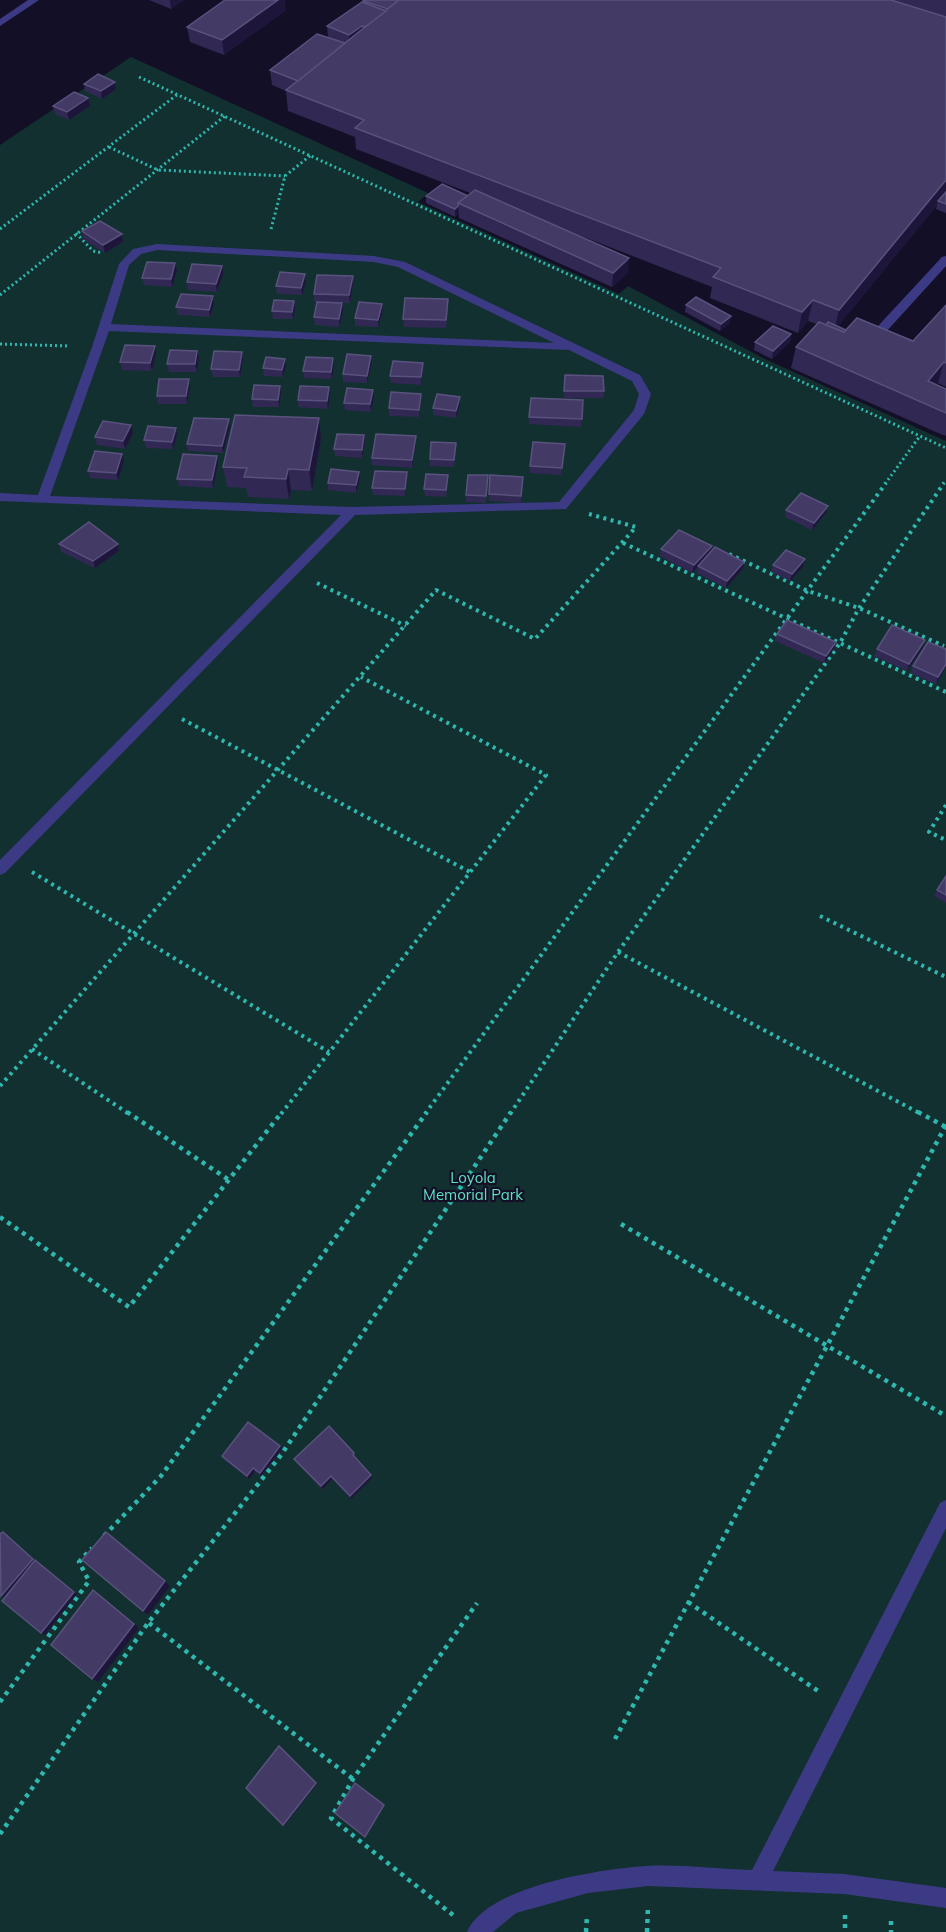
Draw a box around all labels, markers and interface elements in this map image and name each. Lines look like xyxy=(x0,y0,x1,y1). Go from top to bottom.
park label: Loyola Memorial Park xyxy=(423,1168,523,1204)

